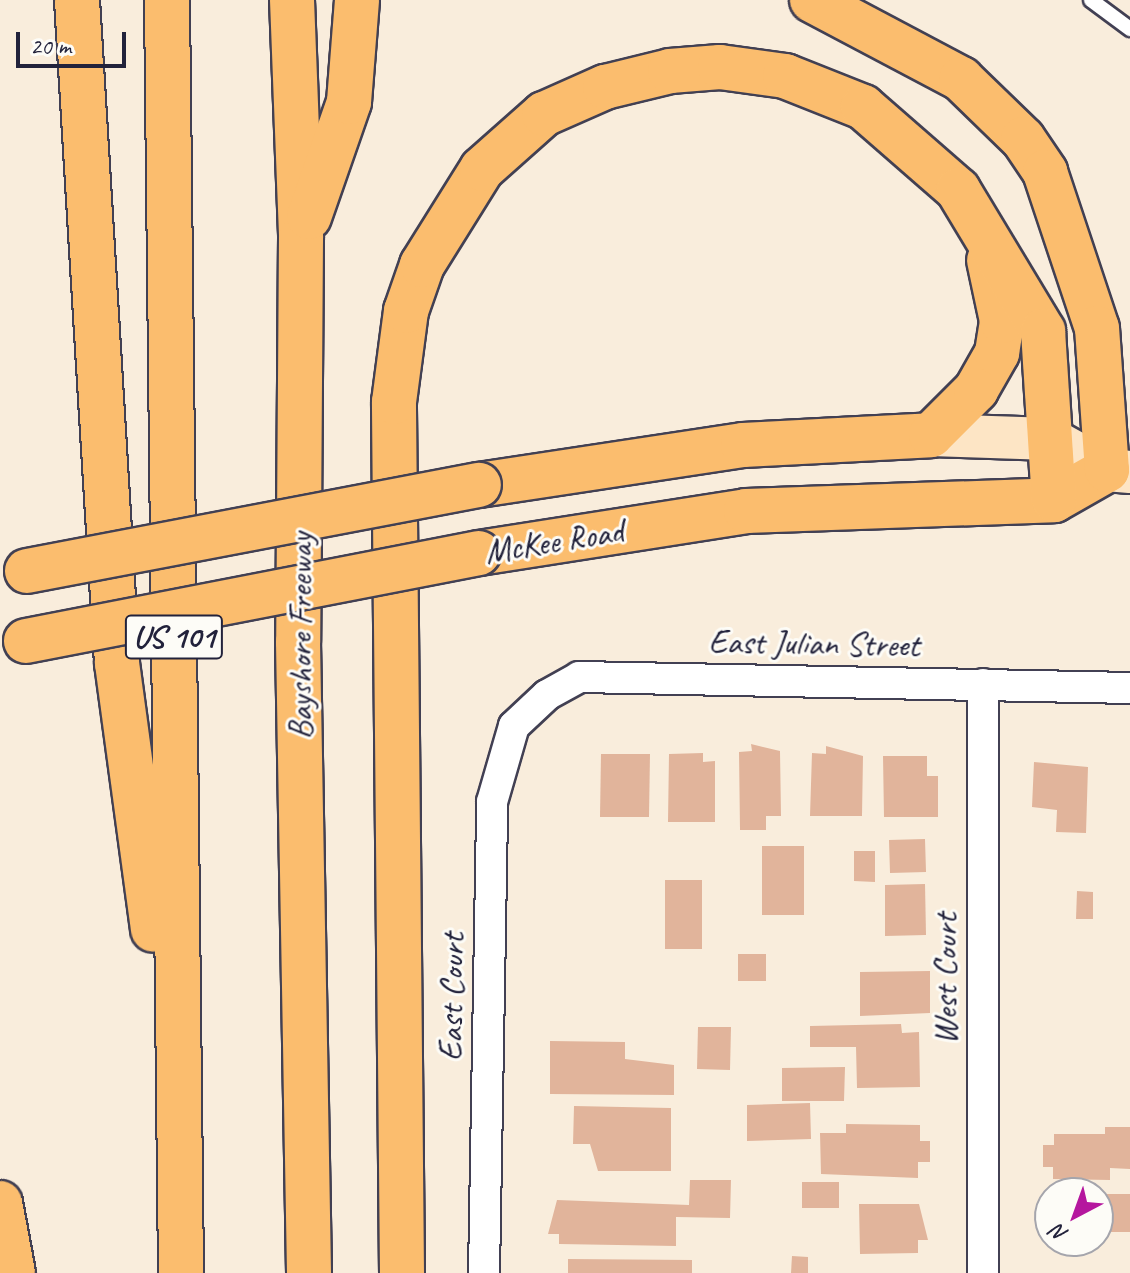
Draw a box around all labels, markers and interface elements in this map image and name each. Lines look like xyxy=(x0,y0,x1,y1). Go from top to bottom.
scale bar xyxy=(20,16,130,66)
text: 20 m xyxy=(30,31,71,61)
street label: McKee Road xyxy=(482,510,626,572)
street label: Bayshore Freeway xyxy=(280,533,320,739)
road number: US 101 xyxy=(124,609,224,665)
street label: East Julian Street xyxy=(709,621,919,665)
street label: West Court xyxy=(925,913,965,1045)
street label: East Court xyxy=(429,933,473,1061)
north arrow xyxy=(1034,1177,1114,1257)
text: N xyxy=(1045,1219,1074,1249)

